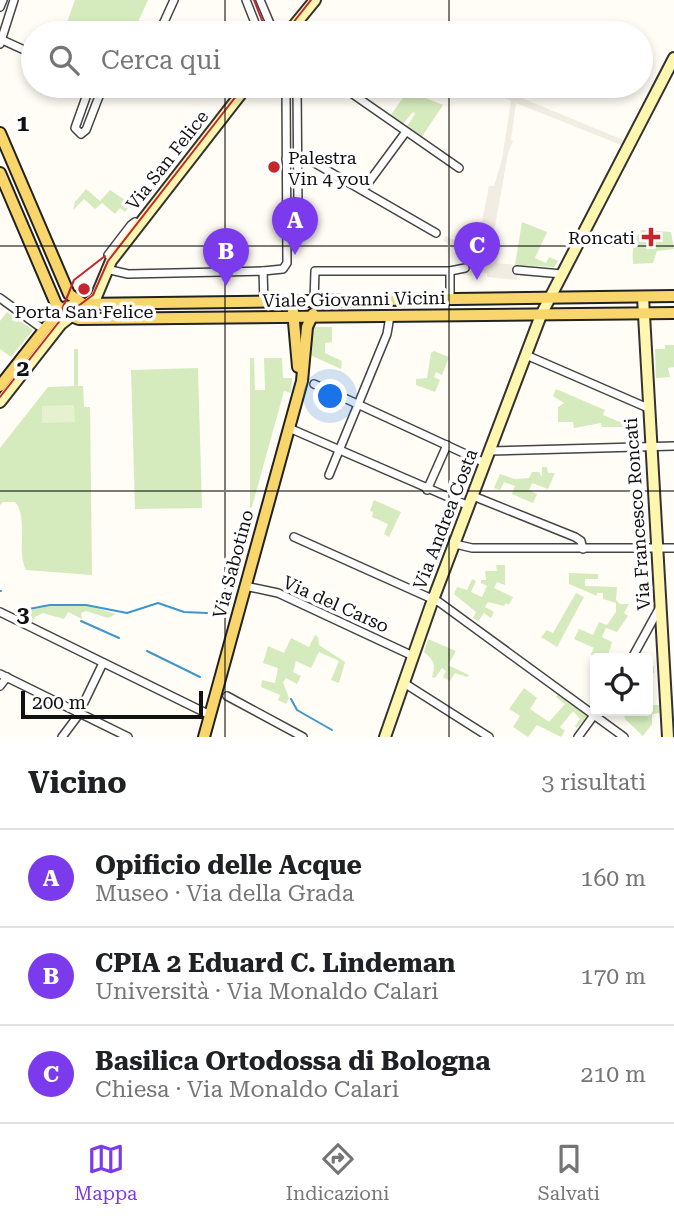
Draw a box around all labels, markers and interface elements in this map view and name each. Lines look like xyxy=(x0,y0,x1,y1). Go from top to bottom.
search box xyxy=(21,21,653,98)
icon: search xyxy=(45,41,83,79)
text: Cerca qui xyxy=(101,45,221,75)
street label: Via San Felice xyxy=(122,106,213,214)
text: 1 xyxy=(17,110,30,137)
place label: Palestra Vin 4 you xyxy=(288,147,370,189)
marker: Palestra Vin 4 you xyxy=(266,159,282,175)
pin: A xyxy=(272,197,318,255)
pin: C xyxy=(454,222,500,280)
place label: Roncati xyxy=(568,227,635,248)
marker: Roncati xyxy=(641,227,661,247)
pin: B xyxy=(203,228,249,286)
marker: Porta San Felice xyxy=(76,281,92,297)
street label: Viale Giovanni Vicini xyxy=(262,287,446,311)
place label: Porta San Felice xyxy=(15,301,154,322)
text: 2 xyxy=(17,355,29,382)
your location xyxy=(313,379,347,413)
street label: Via Francesco Roncati xyxy=(620,417,654,611)
street label: Via Andrea Costa xyxy=(409,446,482,592)
street label: Via Sabotino xyxy=(208,507,258,621)
street label: Via del Carso xyxy=(280,571,392,637)
text: 3 xyxy=(17,601,30,628)
map controls xyxy=(590,653,653,716)
button: locate xyxy=(590,653,653,716)
scale bar xyxy=(21,688,203,720)
text: 200 m xyxy=(32,691,86,714)
text: Vicino xyxy=(28,765,127,800)
text: 3 risultati xyxy=(542,769,646,796)
text: Opificio delle Acque xyxy=(95,850,362,880)
text: A xyxy=(43,865,59,892)
text: 160 m xyxy=(581,865,646,892)
text: Museo · Via della Grada xyxy=(95,880,354,907)
text: CPIA 2 Eduard C. Lindeman xyxy=(95,948,455,978)
text: B xyxy=(43,963,59,990)
text: 170 m xyxy=(581,963,646,990)
text: Università · Via Monaldo Calari xyxy=(95,978,439,1005)
text: Basilica Ortodossa di Bologna xyxy=(95,1046,490,1076)
text: C xyxy=(43,1061,59,1088)
text: 210 m xyxy=(581,1061,646,1088)
text: Chiesa · Via Monaldo Calari xyxy=(95,1076,399,1103)
tab: Mappa xyxy=(74,1140,137,1205)
tab: Indicazioni xyxy=(286,1140,389,1205)
tab: Salvati xyxy=(538,1140,600,1205)

